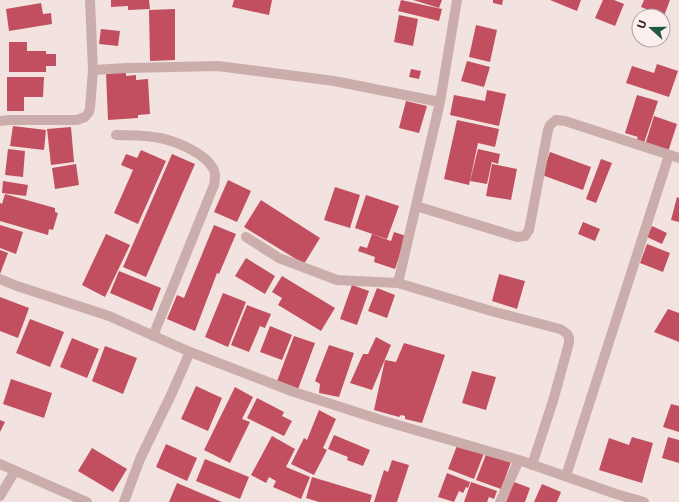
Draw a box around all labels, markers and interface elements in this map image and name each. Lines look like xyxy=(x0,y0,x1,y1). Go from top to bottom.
north arrow xyxy=(631,8,671,48)
text: U xyxy=(634,18,649,30)

